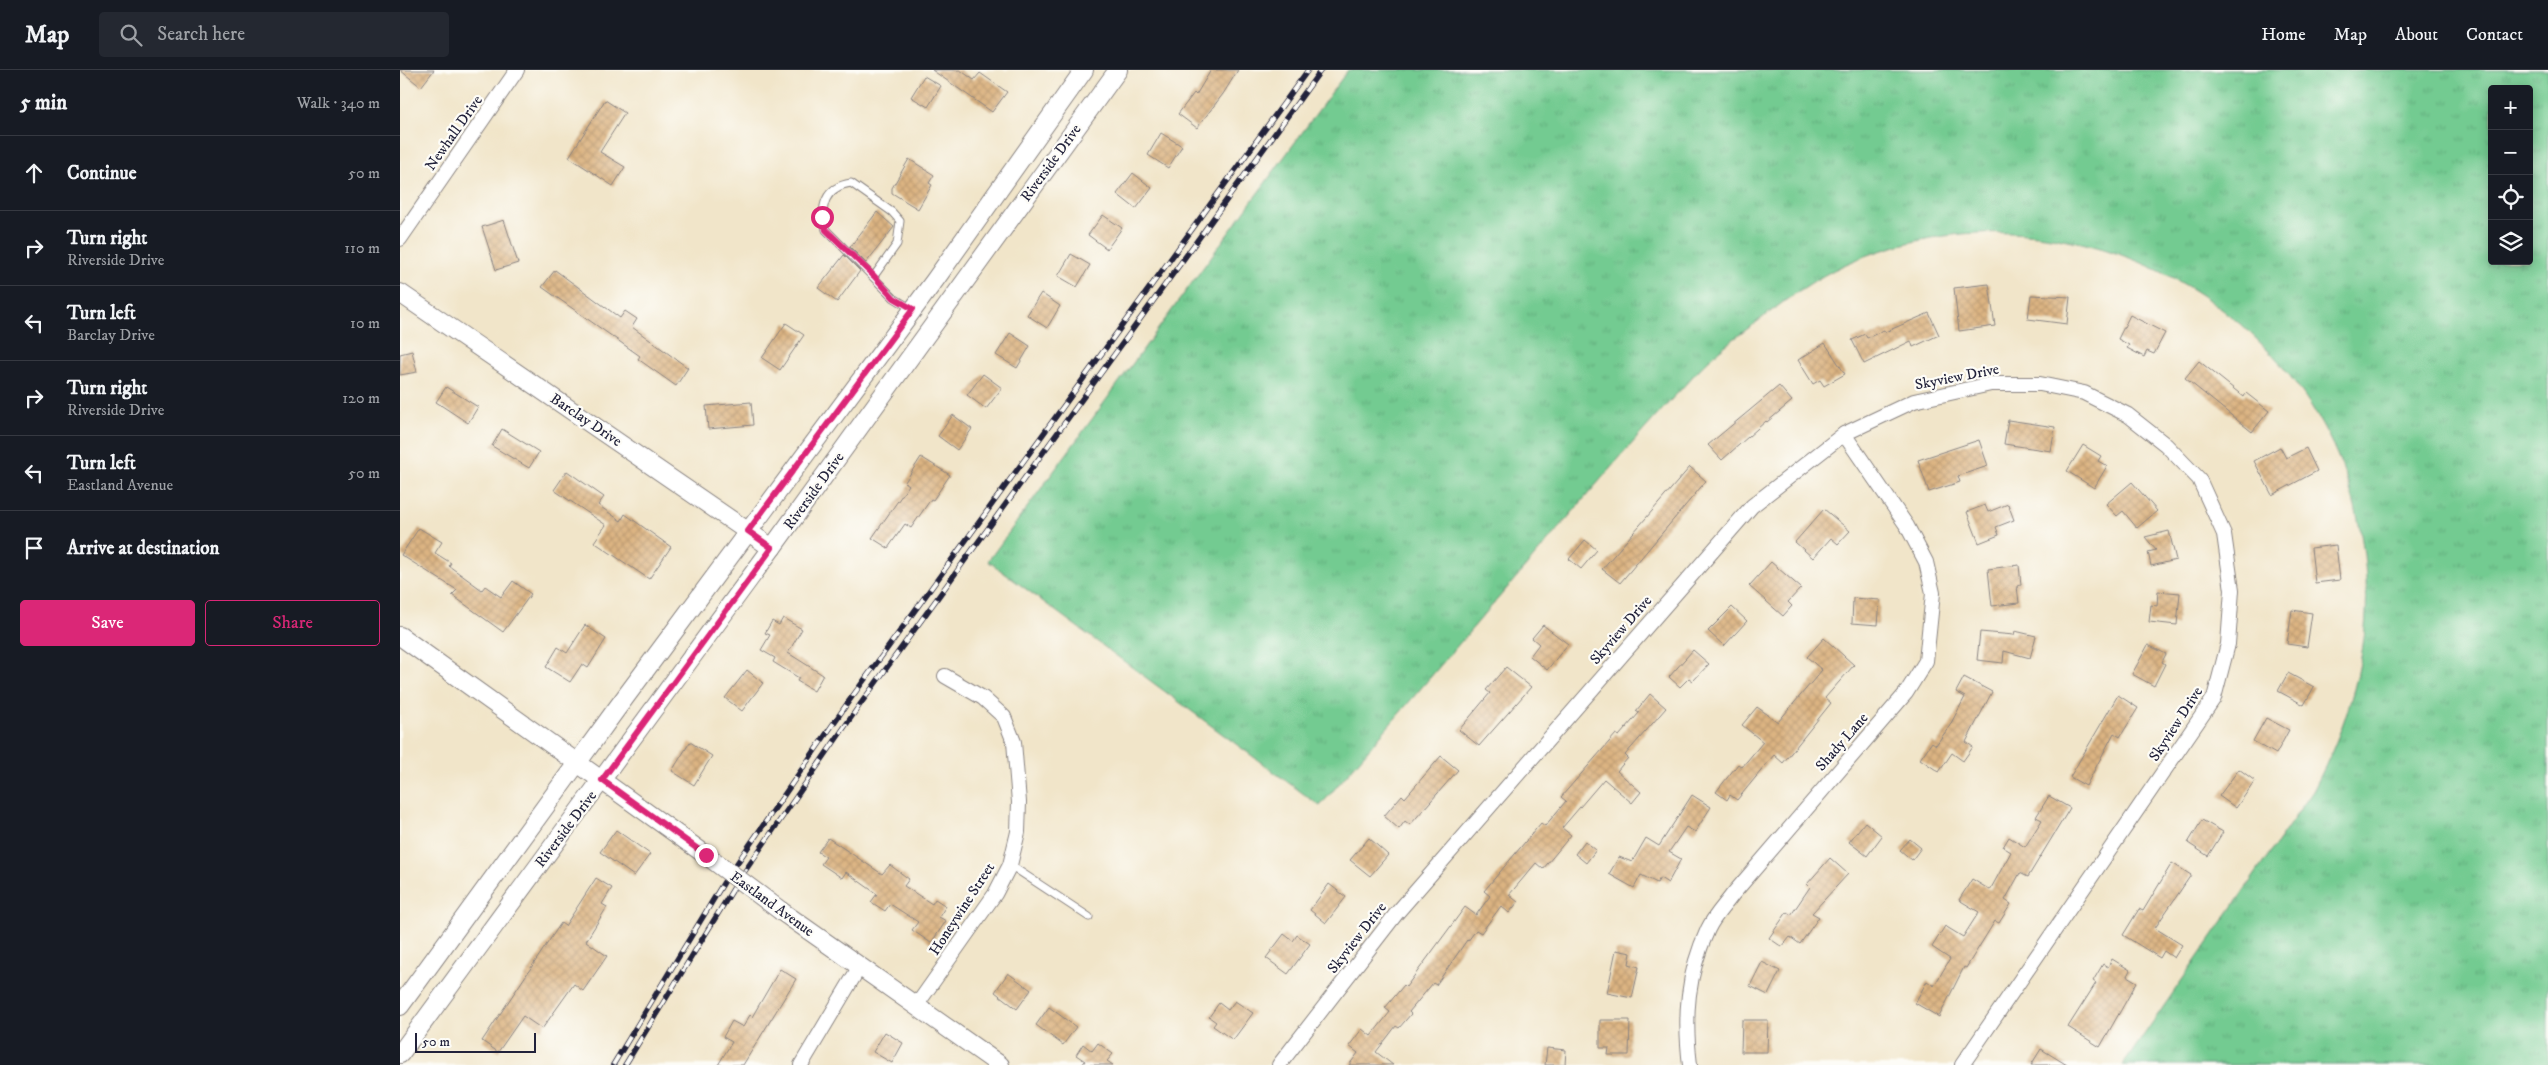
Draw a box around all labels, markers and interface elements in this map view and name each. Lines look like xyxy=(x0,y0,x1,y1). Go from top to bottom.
search box xyxy=(99,12,449,57)
text: Map xyxy=(25,20,69,50)
icon: search xyxy=(117,21,145,49)
text: Search here xyxy=(157,23,245,46)
text: Home xyxy=(2261,24,2306,46)
text: Map xyxy=(2334,24,2367,46)
text: About xyxy=(2395,24,2438,46)
text: Contact xyxy=(2466,24,2523,46)
map controls xyxy=(2488,85,2533,265)
button: + xyxy=(2488,85,2533,130)
text: 5 min xyxy=(20,90,67,116)
street label: Newhall Drive xyxy=(421,92,487,174)
text: Walk · 340 m xyxy=(297,93,380,113)
street label: Riverside Drive xyxy=(1016,120,1086,206)
button: − xyxy=(2488,130,2533,175)
icon: ahead xyxy=(20,159,48,187)
text: Continue xyxy=(67,162,137,185)
text: 50 m xyxy=(348,163,380,183)
button: locate xyxy=(2488,175,2533,220)
route start xyxy=(811,206,834,229)
button: layers xyxy=(2488,220,2533,265)
text: Turn right xyxy=(67,227,147,250)
icon: right xyxy=(20,234,48,262)
text: 110 m xyxy=(344,238,380,258)
text: Riverside Drive xyxy=(67,250,164,270)
text: Turn left xyxy=(67,302,136,325)
icon: left xyxy=(20,309,48,337)
text: 10 m xyxy=(350,313,380,333)
text: Barclay Drive xyxy=(67,325,155,345)
street label: Skyview Drive xyxy=(1913,360,2001,394)
text: Turn right xyxy=(67,377,147,400)
icon: right xyxy=(20,384,48,412)
text: 120 m xyxy=(342,388,380,408)
street label: Barclay Drive xyxy=(547,389,625,451)
text: Riverside Drive xyxy=(67,400,164,420)
street label: Riverside Drive xyxy=(779,448,849,534)
text: Turn left xyxy=(67,452,136,475)
icon: left xyxy=(20,459,48,487)
text: 50 m xyxy=(348,463,380,483)
text: Eastland Avenue xyxy=(67,475,173,495)
icon: arrive xyxy=(20,534,48,562)
text: Arrive at destination xyxy=(67,537,219,560)
street label: Skyview Drive xyxy=(1586,592,1656,668)
button: Save xyxy=(20,600,195,646)
button: Share xyxy=(205,600,380,646)
street label: Skyview Drive xyxy=(2145,683,2207,765)
street label: Shady Lane xyxy=(1812,709,1872,775)
street label: Riverside Drive xyxy=(531,787,601,871)
route end xyxy=(695,844,718,867)
street label: Honeywine Street xyxy=(925,859,999,959)
street label: Eastland Avenue xyxy=(726,867,818,941)
street label: Skyview Drive xyxy=(1323,899,1391,977)
scale bar xyxy=(415,1030,536,1053)
text: 50 m xyxy=(422,1033,450,1051)

